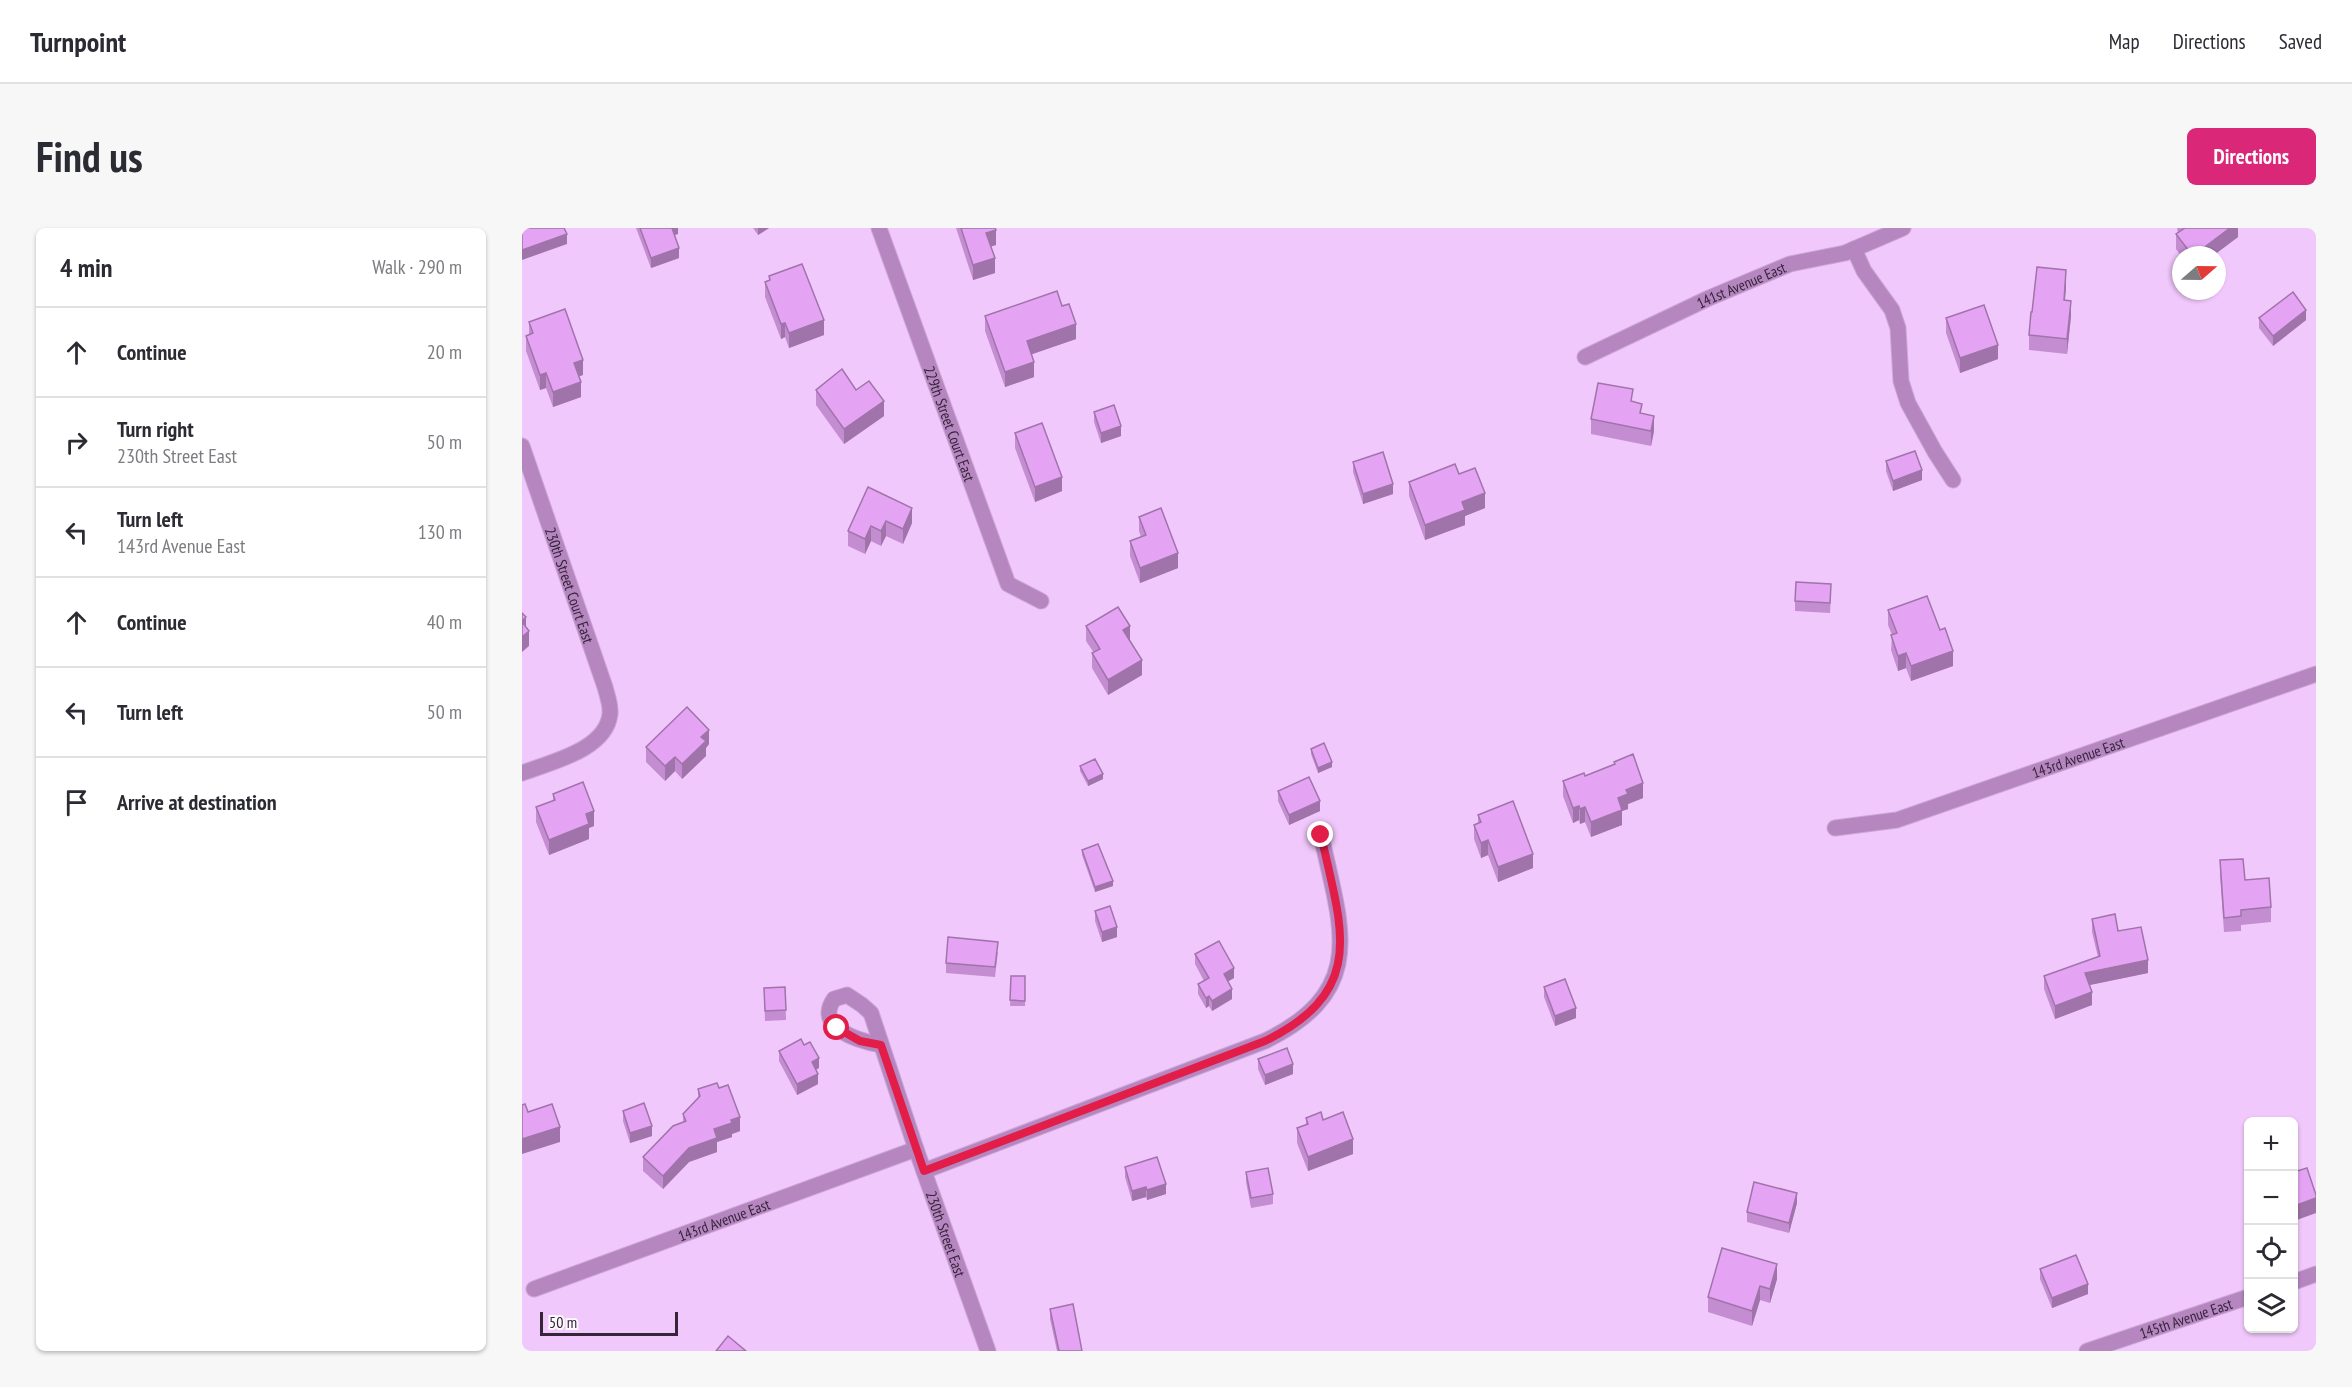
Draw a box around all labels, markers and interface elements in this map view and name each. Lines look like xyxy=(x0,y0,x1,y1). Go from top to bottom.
text: Turnpoint xyxy=(30,23,126,60)
text: Map xyxy=(2109,28,2140,55)
text: Directions xyxy=(2173,28,2246,55)
text: Saved xyxy=(2279,28,2322,55)
button: Directions xyxy=(2187,128,2316,185)
text: Find us xyxy=(36,129,143,184)
north arrow xyxy=(2172,246,2226,300)
text: 4 min xyxy=(60,251,113,284)
text: Walk · 290 m xyxy=(372,254,462,280)
street label: 141st Avenue East xyxy=(1693,257,1789,312)
icon: ahead xyxy=(60,336,93,369)
text: Continue xyxy=(117,338,187,366)
text: 20 m xyxy=(427,339,462,365)
street label: 229th Street Court East xyxy=(920,363,979,484)
text: Turn right xyxy=(117,415,194,443)
icon: right xyxy=(60,426,93,459)
text: 50 m xyxy=(427,429,462,455)
text: 230th Street East xyxy=(117,443,237,469)
text: Turn left xyxy=(117,505,183,533)
icon: left xyxy=(60,516,93,549)
text: 130 m xyxy=(418,519,462,545)
street label: 230th Street Court East xyxy=(541,524,599,646)
text: 143rd Avenue East xyxy=(117,533,246,559)
icon: ahead xyxy=(60,606,93,639)
text: Continue xyxy=(117,608,187,636)
text: 40 m xyxy=(427,609,462,635)
icon: left xyxy=(60,696,93,729)
text: Turn left xyxy=(117,698,183,726)
text: 50 m xyxy=(427,699,462,725)
street label: 143rd Avenue East xyxy=(2029,732,2127,782)
icon: arrive xyxy=(60,786,93,819)
text: Arrive at destination xyxy=(117,788,277,816)
route end xyxy=(1307,821,1333,847)
route start xyxy=(823,1014,849,1040)
map controls xyxy=(2244,1117,2298,1333)
button: + xyxy=(2244,1117,2298,1171)
button: − xyxy=(2244,1171,2298,1225)
street label: 230th Street East xyxy=(922,1188,970,1279)
street label: 143rd Avenue East xyxy=(675,1194,772,1245)
button: locate xyxy=(2244,1225,2298,1279)
button: layers xyxy=(2244,1279,2298,1333)
street label: 145th Avenue East xyxy=(2137,1294,2234,1342)
scale bar xyxy=(540,1309,678,1336)
text: 50 m xyxy=(549,1312,577,1332)

